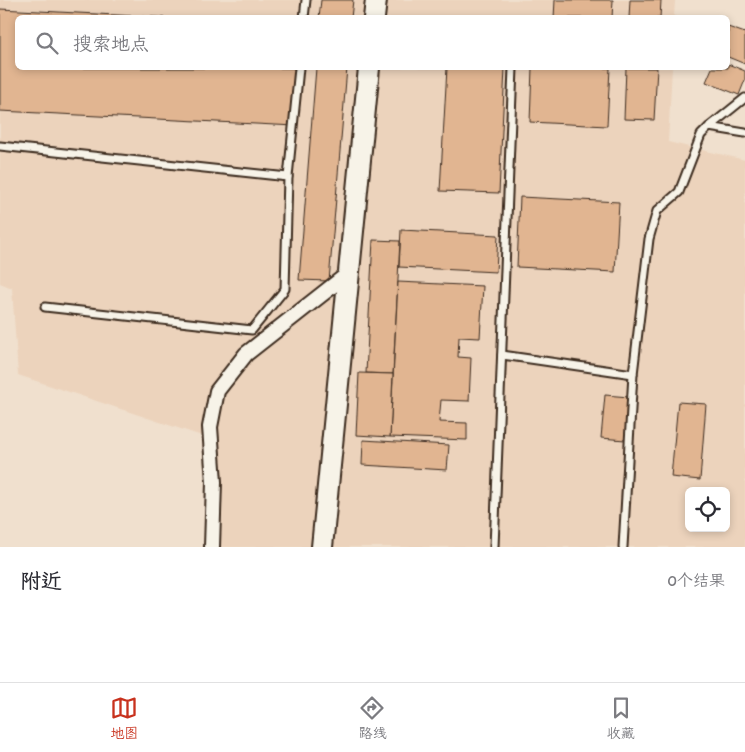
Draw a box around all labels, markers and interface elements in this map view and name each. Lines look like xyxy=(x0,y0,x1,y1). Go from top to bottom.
search box xyxy=(15,15,730,70)
icon: search xyxy=(33,29,61,57)
text: 搜索地点 xyxy=(73,32,149,55)
map controls xyxy=(685,487,730,532)
button: locate xyxy=(685,487,730,532)
text: 附近 xyxy=(20,568,62,593)
text: 0个结果 xyxy=(667,571,725,590)
tab: 地图 xyxy=(110,694,138,742)
tab: 路线 xyxy=(358,694,386,742)
tab: 收藏 xyxy=(607,694,635,742)

